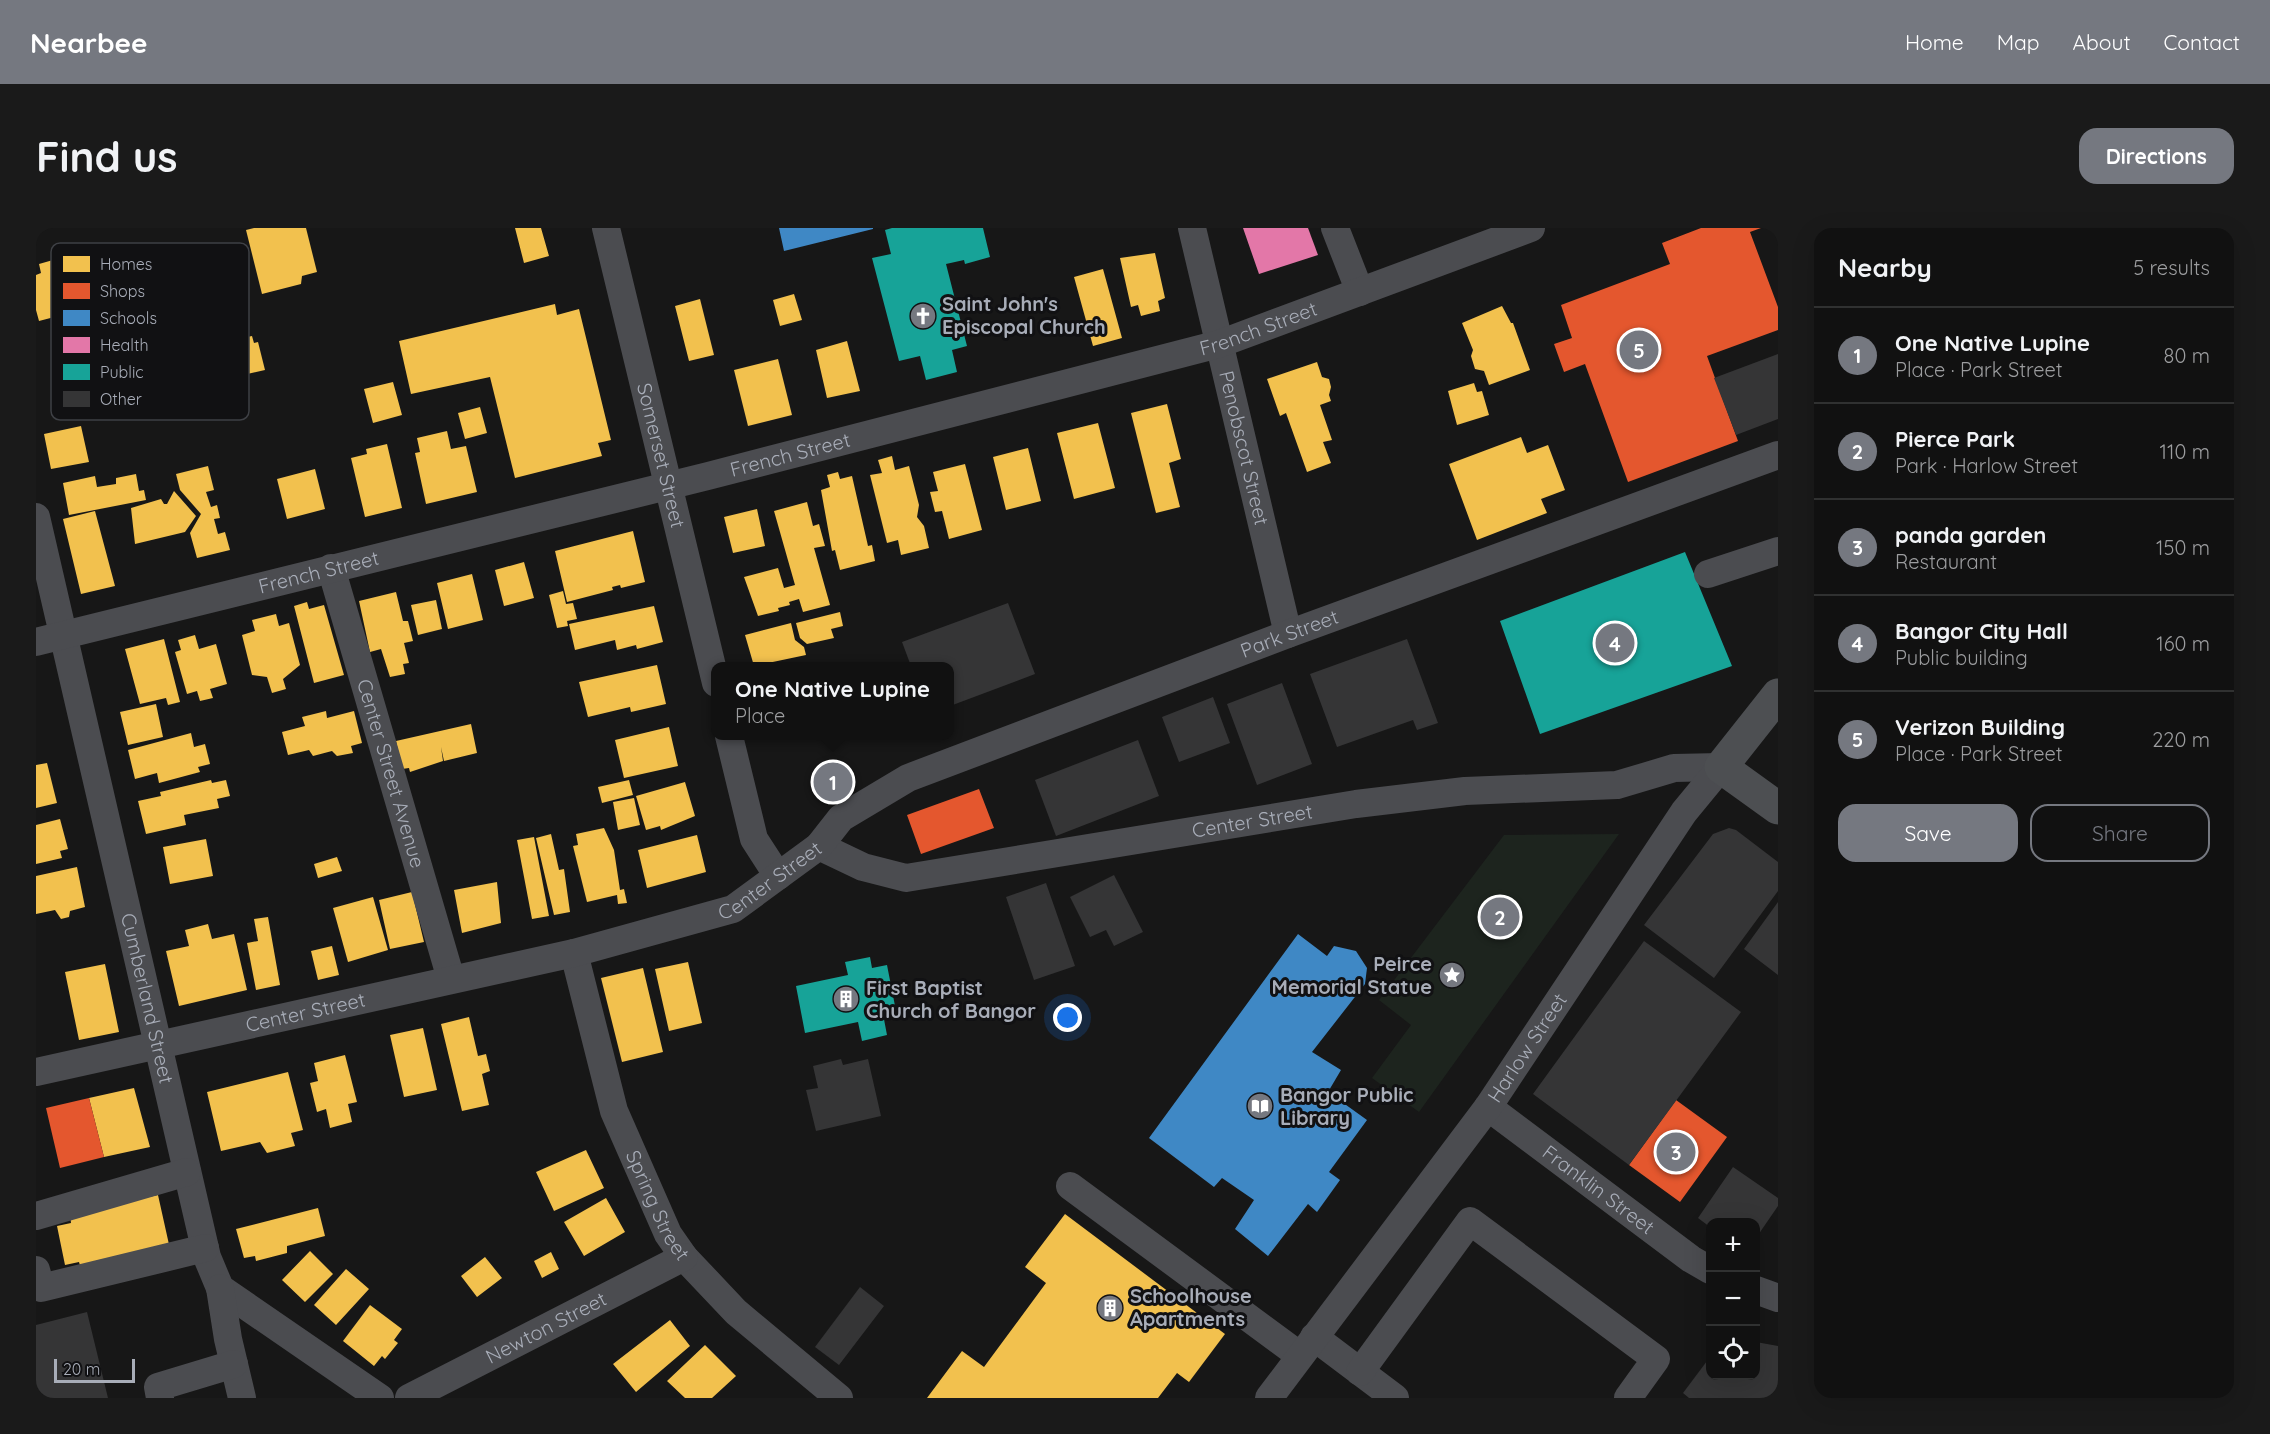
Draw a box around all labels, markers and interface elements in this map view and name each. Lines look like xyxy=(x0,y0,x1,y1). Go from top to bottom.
text: Nearbee xyxy=(30,25,148,60)
text: Home xyxy=(1905,29,1964,55)
text: Map xyxy=(1997,29,2040,55)
text: About xyxy=(2073,29,2131,55)
text: Contact xyxy=(2164,29,2240,55)
button: Directions xyxy=(2079,128,2234,184)
text: Find us xyxy=(36,130,178,183)
legend xyxy=(51,243,249,420)
text: Nearby xyxy=(1838,251,1932,284)
text: Homes xyxy=(100,254,152,274)
text: 5 results xyxy=(2133,255,2210,280)
text: Shops xyxy=(100,281,145,301)
place label: Saint John's Episcopal Church xyxy=(942,291,1106,339)
street label: French Street xyxy=(1197,296,1321,361)
church icon: Saint John's Episcopal Church xyxy=(908,301,938,331)
text: Schools xyxy=(100,308,157,328)
pin: 5 xyxy=(1620,328,1658,372)
text: One Native Lupine xyxy=(1895,329,2090,357)
text: Health xyxy=(100,335,148,355)
text: 1 xyxy=(1854,343,1861,368)
text: 80 m xyxy=(2164,343,2210,368)
text: Place · Park Street xyxy=(1895,357,2063,382)
text: Public xyxy=(100,362,144,382)
street label: Penobscot Street xyxy=(1214,368,1275,528)
street label: Somerset Street xyxy=(632,380,691,531)
text: Other xyxy=(100,389,142,409)
text: Pierce Park xyxy=(1895,425,2015,453)
street label: French Street xyxy=(727,427,853,482)
text: 2 xyxy=(1852,439,1863,464)
text: 110 m xyxy=(2160,439,2210,464)
text: Park · Harlow Street xyxy=(1895,453,2078,478)
text: panda garden xyxy=(1895,521,2046,549)
text: 3 xyxy=(1852,535,1863,560)
text: 150 m xyxy=(2156,535,2210,560)
street label: French Street xyxy=(256,545,381,599)
text: Restaurant xyxy=(1895,549,1997,574)
street label: Park Street xyxy=(1237,604,1342,663)
text: Bangor City Hall xyxy=(1895,617,2068,645)
pin: 4 xyxy=(1596,620,1634,666)
text: 4 xyxy=(1852,631,1863,656)
text: 160 m xyxy=(2156,631,2210,656)
text: Public building xyxy=(1895,645,2028,670)
popup xyxy=(711,662,954,740)
text: One Native Lupine xyxy=(735,675,930,703)
street label: Center Street Avenue xyxy=(352,676,431,871)
text: Place xyxy=(735,703,785,728)
text: Verizon Building xyxy=(1895,713,2065,741)
text: 5 xyxy=(1852,727,1863,752)
text: 220 m xyxy=(2152,727,2210,752)
text: Place · Park Street xyxy=(1895,741,2063,766)
pin: 1 xyxy=(814,760,852,804)
street label: Center Street xyxy=(1190,798,1314,843)
button: Save xyxy=(1838,804,2018,862)
button: Share xyxy=(2030,804,2210,862)
street label: Center Street xyxy=(715,835,827,925)
pin: 2 xyxy=(1480,894,1520,940)
street label: Cumberland Street xyxy=(116,910,180,1086)
place label: Peirce Memorial Statue xyxy=(1272,951,1432,999)
place icon: Peirce Memorial Statue xyxy=(1437,960,1467,990)
place label: First Baptist Church of Bangor xyxy=(866,975,1036,1023)
building icon: First Baptist Church of Bangor xyxy=(831,984,861,1014)
street label: Center Street xyxy=(243,986,368,1037)
street label: Harlow Street xyxy=(1482,988,1572,1107)
your location xyxy=(1053,1003,1082,1032)
place label: Bangor Public Library xyxy=(1280,1082,1413,1130)
library icon: Bangor Public Library xyxy=(1245,1091,1275,1121)
pin: 3 xyxy=(1656,1130,1696,1174)
street label: Franklin Street xyxy=(1538,1139,1660,1239)
street label: Spring Street xyxy=(621,1146,696,1265)
map controls xyxy=(1706,1218,1760,1380)
button: + xyxy=(1706,1218,1760,1272)
button: − xyxy=(1706,1272,1760,1326)
place label: Schoolhouse Apartments xyxy=(1130,1283,1252,1331)
street label: Newton Street xyxy=(481,1286,611,1369)
building icon: Schoolhouse Apartments xyxy=(1095,1293,1125,1323)
button: locate xyxy=(1706,1326,1760,1380)
scale bar xyxy=(54,1356,135,1384)
text: 20 m xyxy=(63,1359,100,1379)

